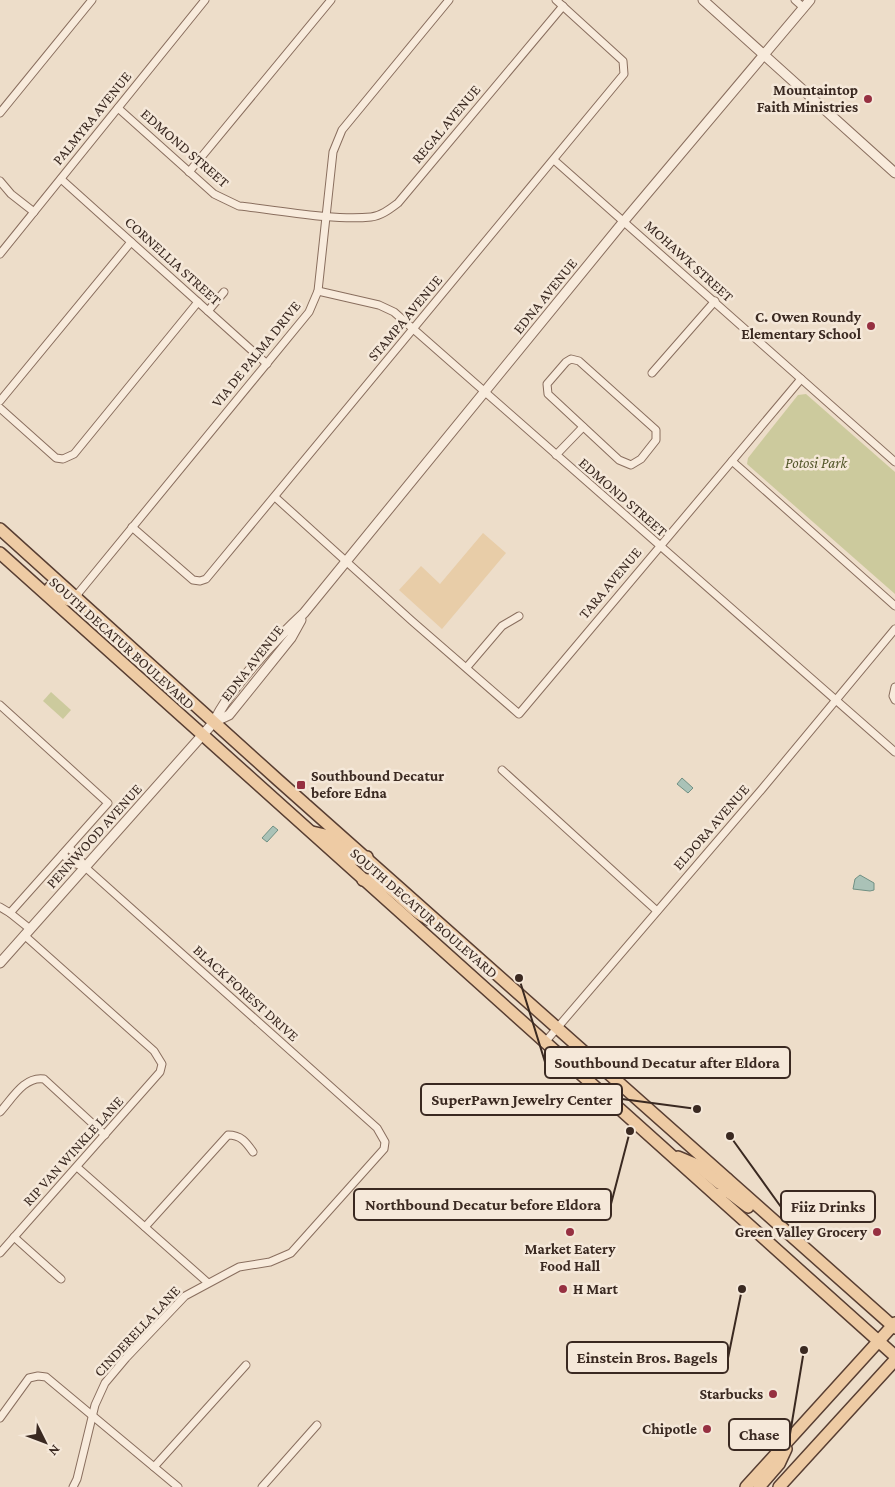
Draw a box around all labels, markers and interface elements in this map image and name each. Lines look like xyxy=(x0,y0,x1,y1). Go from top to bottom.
street label: PALMYRA AVENUE xyxy=(49,68,135,168)
street label: REGAL AVENUE xyxy=(409,82,483,166)
place label: Mountaintop Faith Ministries xyxy=(757,82,858,115)
marker: Mountaintop Faith Ministries xyxy=(862,93,874,105)
street label: EDMOND STREET xyxy=(138,105,232,191)
street label: CORNELLIA STREET xyxy=(122,214,224,308)
street label: MOHAWK STREET xyxy=(641,217,737,305)
street label: EDNA AVENUE xyxy=(510,255,580,337)
street label: STAMPA AVENUE xyxy=(365,272,445,364)
street label: VIA DE PALMA DRIVE xyxy=(208,298,304,410)
place label: C. Owen Roundy Elementary School xyxy=(741,309,862,342)
marker: C. Owen Roundy Elementary School xyxy=(865,320,877,332)
street label: EDMOND STREET xyxy=(576,454,670,540)
park label: Potosi Park xyxy=(785,455,848,471)
street label: TARA AVENUE xyxy=(576,544,644,622)
street label: SOUTH DECATUR BOULEVARD xyxy=(46,574,198,712)
street label: EDNA AVENUE xyxy=(217,622,287,704)
place label: Southbound Decatur before Edna xyxy=(310,768,444,801)
marker: Southbound Decatur before Edna xyxy=(295,779,307,791)
street label: PENNWOOD AVENUE xyxy=(43,781,145,891)
street label: ELDORA AVENUE xyxy=(670,781,752,873)
street label: SOUTH DECATUR BOULEVARD xyxy=(347,845,501,981)
street label: BLACK FOREST DRIVE xyxy=(190,942,302,1044)
callout: Southbound Decatur after Eldora xyxy=(545,1047,790,1078)
text: Southbound Decatur after Eldora xyxy=(554,1054,780,1071)
callout: SuperPawn Jewelry Center xyxy=(421,1084,622,1115)
text: SuperPawn Jewelry Center xyxy=(431,1091,613,1108)
street label: RIP VAN WINKLE LANE xyxy=(20,1093,126,1209)
callout: Northbound Decatur before Eldora xyxy=(354,1189,611,1220)
callout: Fiiz Drinks xyxy=(781,1191,875,1222)
text: Northbound Decatur before Eldora xyxy=(365,1196,601,1213)
text: Fiiz Drinks xyxy=(791,1198,866,1215)
place label: Green Valley Grocery xyxy=(735,1224,868,1240)
marker: Market Eatery Food Hall xyxy=(564,1226,576,1238)
marker: Green Valley Grocery xyxy=(871,1226,883,1238)
place label: Market Eatery Food Hall xyxy=(525,1241,616,1274)
place label: H Mart xyxy=(573,1281,619,1297)
street label: CINDERELLA LANE xyxy=(91,1282,183,1380)
marker: H Mart xyxy=(557,1283,569,1295)
callout: Einstein Bros. Bagels xyxy=(567,1342,728,1373)
text: Einstein Bros. Bagels xyxy=(577,1349,718,1366)
place label: Starbucks xyxy=(699,1386,763,1402)
marker: Starbucks xyxy=(767,1388,779,1400)
north arrow xyxy=(20,1417,70,1467)
callout: Chase xyxy=(729,1419,790,1450)
place label: Chipotle xyxy=(642,1421,697,1437)
marker: Chipotle xyxy=(701,1423,713,1435)
text: Chase xyxy=(739,1426,780,1443)
text: N xyxy=(45,1442,64,1460)

